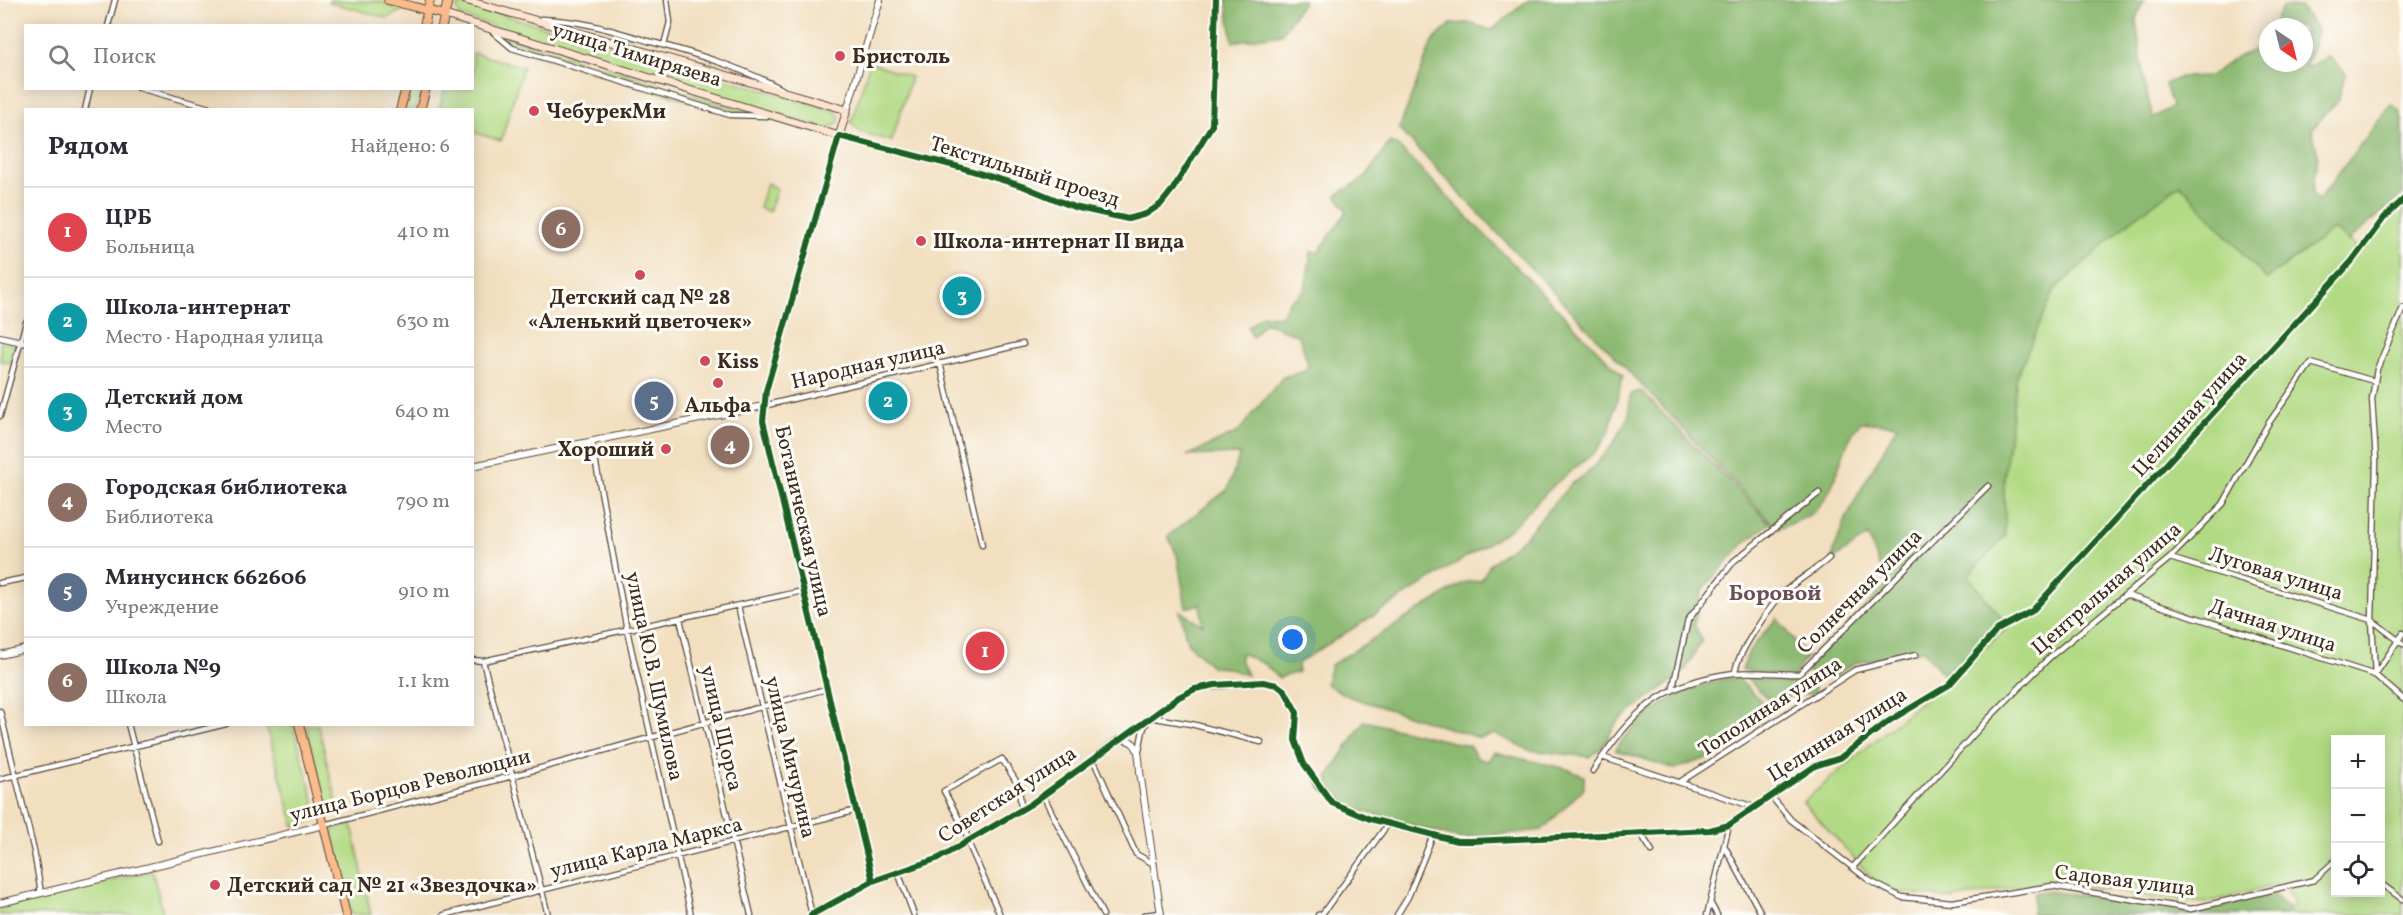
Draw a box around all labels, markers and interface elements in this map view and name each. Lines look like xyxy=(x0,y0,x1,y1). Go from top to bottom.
street label: улица Тимирязева xyxy=(548,16,725,95)
north arrow xyxy=(2259,18,2313,72)
search box xyxy=(24,24,474,90)
icon: search xyxy=(45,41,78,74)
text: Поиск xyxy=(93,42,156,73)
place label: Бристоль xyxy=(852,43,950,72)
marker: Бристоль xyxy=(833,49,847,63)
place label: ЧебурекМи xyxy=(546,98,666,127)
marker: ЧебурекМи xyxy=(527,104,541,118)
text: Рядом xyxy=(48,129,128,165)
street label: Текстильный проезд xyxy=(926,130,1123,215)
text: Найдено: 6 xyxy=(350,133,450,161)
text: ЦРБ xyxy=(105,203,152,234)
pin: 6 xyxy=(542,206,580,252)
text: 1 xyxy=(63,218,72,246)
text: 410 m xyxy=(397,218,450,246)
place label: Школа-интернат II вида xyxy=(933,228,1184,257)
text: Больница xyxy=(105,234,195,262)
marker: Школа-интернат II вида xyxy=(914,234,928,248)
marker: Детский сад № 28 «Аленький цветочек» xyxy=(633,268,647,282)
pin: 3 xyxy=(942,274,982,318)
place label: Детский сад № 28 «Аленький цветочек» xyxy=(528,284,752,337)
text: Школа-интернат xyxy=(105,293,291,324)
text: 2 xyxy=(62,308,73,336)
text: 630 m xyxy=(397,308,450,336)
text: Место · Народная улица xyxy=(105,324,324,352)
street label: Народная улица xyxy=(789,334,948,397)
street label: Целинная улица xyxy=(2126,346,2254,484)
place label: Kiss xyxy=(717,348,759,377)
marker: Kiss xyxy=(698,354,712,368)
marker: Альфа xyxy=(711,376,725,390)
pin: 5 xyxy=(634,378,674,424)
pin: 2 xyxy=(868,378,908,424)
text: Детский дом xyxy=(105,383,243,414)
place label: Альфа xyxy=(684,392,752,421)
text: 3 xyxy=(62,398,73,426)
text: 640 m xyxy=(395,398,450,426)
text: Место xyxy=(105,414,162,442)
pin: 4 xyxy=(710,422,750,468)
street label: Ботаническая улица xyxy=(766,423,839,620)
place label: Хороший xyxy=(557,436,654,465)
marker: Хороший xyxy=(659,442,673,456)
text: Городская библиотека xyxy=(105,473,348,504)
text: 4 xyxy=(61,488,74,516)
text: 790 m xyxy=(396,488,450,516)
text: Библиотека xyxy=(105,504,214,532)
street label: Центральная улица xyxy=(2026,516,2188,662)
street label: Солнечная улица xyxy=(1791,523,1929,661)
street label: Луговая улица xyxy=(2205,540,2346,609)
text: Минусинск 662606 xyxy=(105,563,307,594)
street label: улица Ю.В. Шумилова xyxy=(617,569,690,784)
text: 5 xyxy=(63,578,72,606)
text: 910 m xyxy=(398,578,450,606)
district label: Боровой xyxy=(1729,579,1821,610)
street label: Дачная улица xyxy=(2205,592,2340,661)
text: Учреждение xyxy=(105,594,219,622)
your location xyxy=(1278,625,1307,654)
pin: 1 xyxy=(966,628,1004,674)
street label: Тополиная улица xyxy=(1693,650,1848,765)
text: Школа №9 xyxy=(105,653,221,684)
street label: улица Щорса xyxy=(692,663,749,794)
text: 6 xyxy=(62,668,73,696)
text: 1.1 km xyxy=(397,668,450,696)
street label: улица Мичурина xyxy=(757,673,822,841)
street label: Целинная улица xyxy=(1762,681,1913,790)
text: Школа xyxy=(105,684,167,712)
map controls xyxy=(2331,735,2385,897)
button: + xyxy=(2331,735,2385,789)
street label: Советская улица xyxy=(933,740,1083,851)
street label: улица Борцов Революции xyxy=(287,742,534,830)
button: − xyxy=(2331,789,2385,843)
street label: улица Карла Маркса xyxy=(547,811,745,886)
button: locate xyxy=(2331,843,2385,897)
street label: Садовая улица xyxy=(2053,858,2197,904)
place label: Детский сад № 21 «Звездочка» xyxy=(227,872,537,901)
marker: Детский сад № 21 «Звездочка» xyxy=(208,878,222,892)

